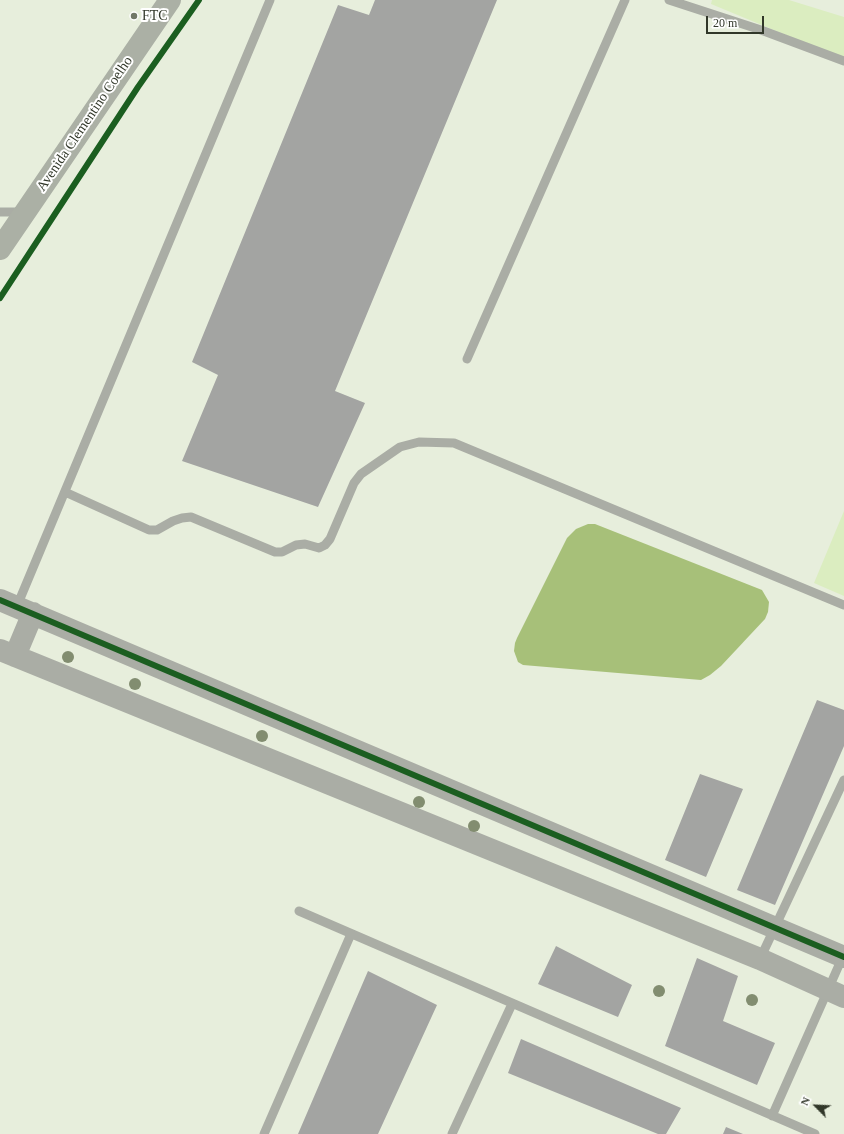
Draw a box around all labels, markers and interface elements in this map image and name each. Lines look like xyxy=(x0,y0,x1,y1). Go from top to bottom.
place label: FTC xyxy=(142,8,168,24)
scale bar xyxy=(708,8,766,34)
marker: FTC xyxy=(129,11,139,21)
text: 20 m xyxy=(713,16,737,30)
street label: Avenida Clementino Coelho xyxy=(34,53,136,195)
north arrow xyxy=(796,1086,836,1126)
text: N xyxy=(798,1095,812,1107)

